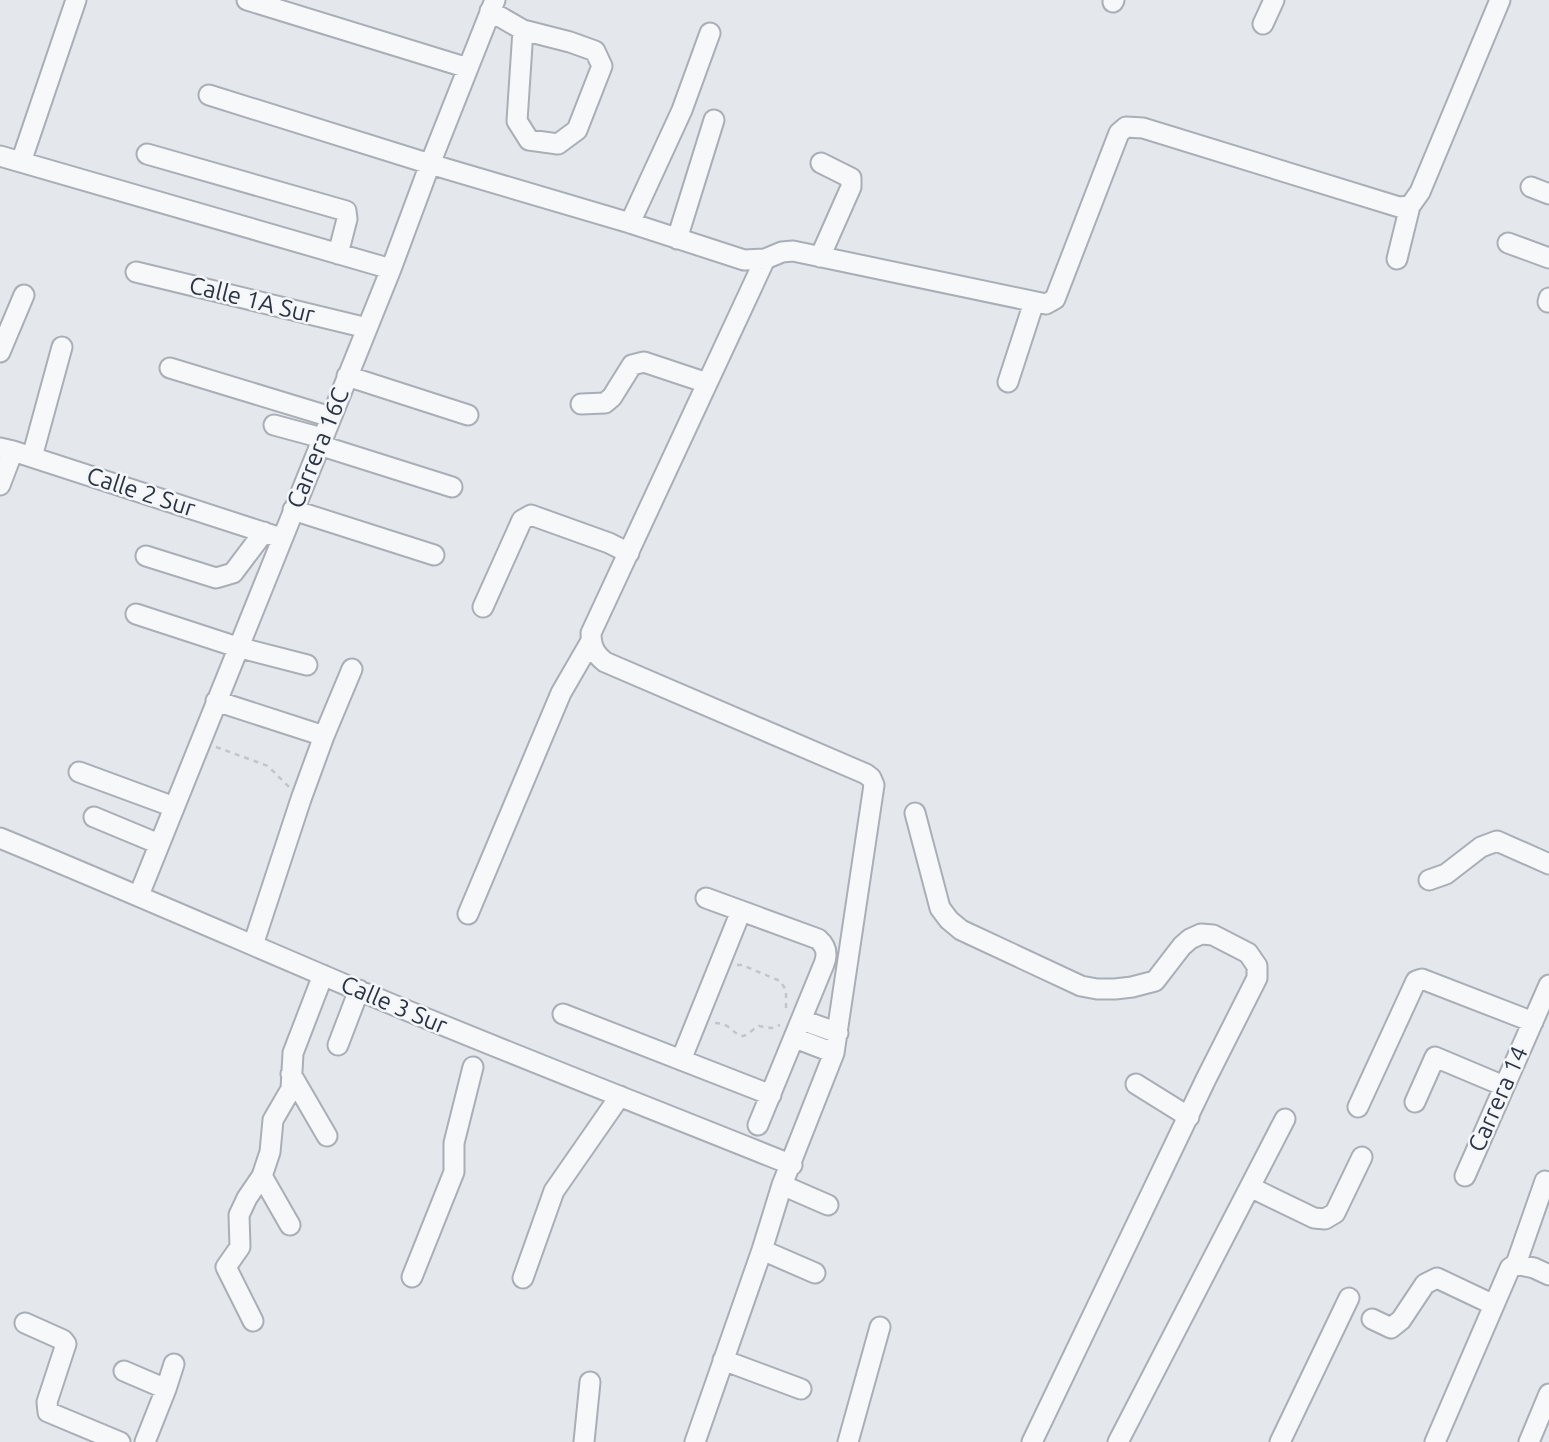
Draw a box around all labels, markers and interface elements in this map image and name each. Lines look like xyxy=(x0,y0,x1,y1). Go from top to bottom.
street label: Calle 1A Sur xyxy=(187,271,318,328)
street label: Carrera 16C xyxy=(281,384,354,512)
street label: Calle 2 Sur xyxy=(83,461,199,522)
street label: Calle 3 Sur xyxy=(337,970,451,1039)
street label: Carrera 14 xyxy=(1462,1042,1533,1156)

